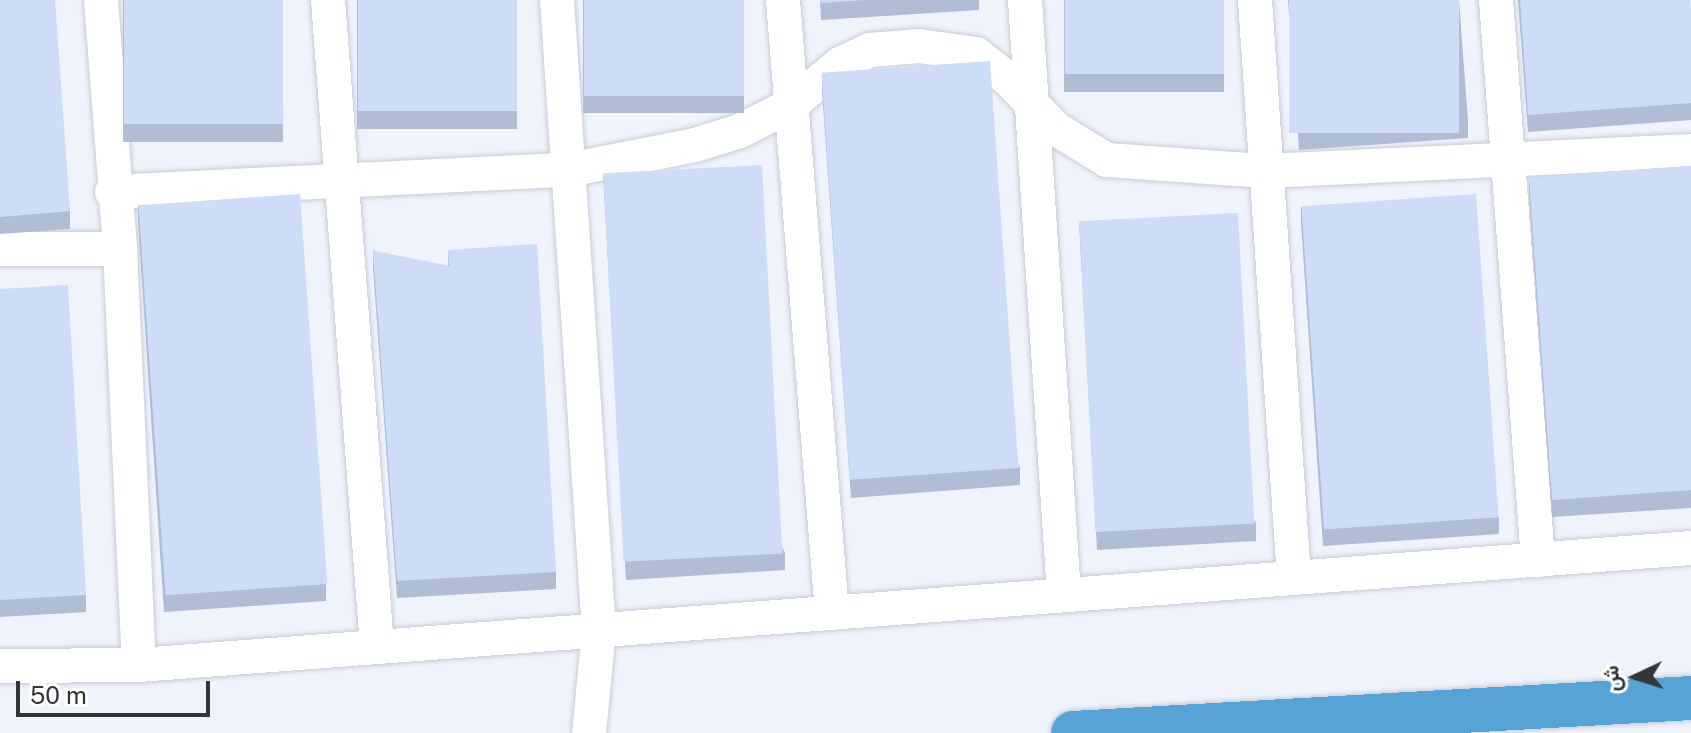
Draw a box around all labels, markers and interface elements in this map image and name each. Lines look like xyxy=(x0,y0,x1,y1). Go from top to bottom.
north arrow xyxy=(1595,637,1675,717)
scale bar xyxy=(20,665,214,715)
text: ش xyxy=(1597,665,1625,693)
text: 50 m xyxy=(30,681,87,709)

